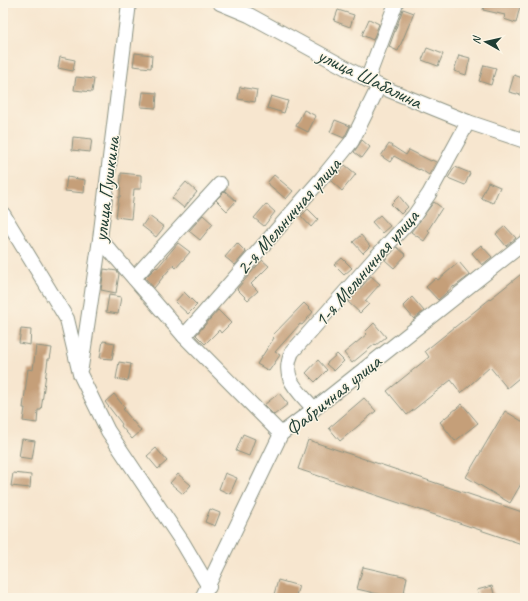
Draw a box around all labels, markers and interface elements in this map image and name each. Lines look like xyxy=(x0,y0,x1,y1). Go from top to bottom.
north arrow xyxy=(466,22,506,62)
text: N xyxy=(469,34,484,45)
street label: улица Шабалина xyxy=(313,42,427,115)
street label: улица Пушкина xyxy=(88,133,126,244)
street label: 2-я Мельничная улица xyxy=(230,151,348,280)
street label: 1-я Мельничная улица xyxy=(308,203,426,332)
street label: Фабричная улица xyxy=(280,348,387,442)

